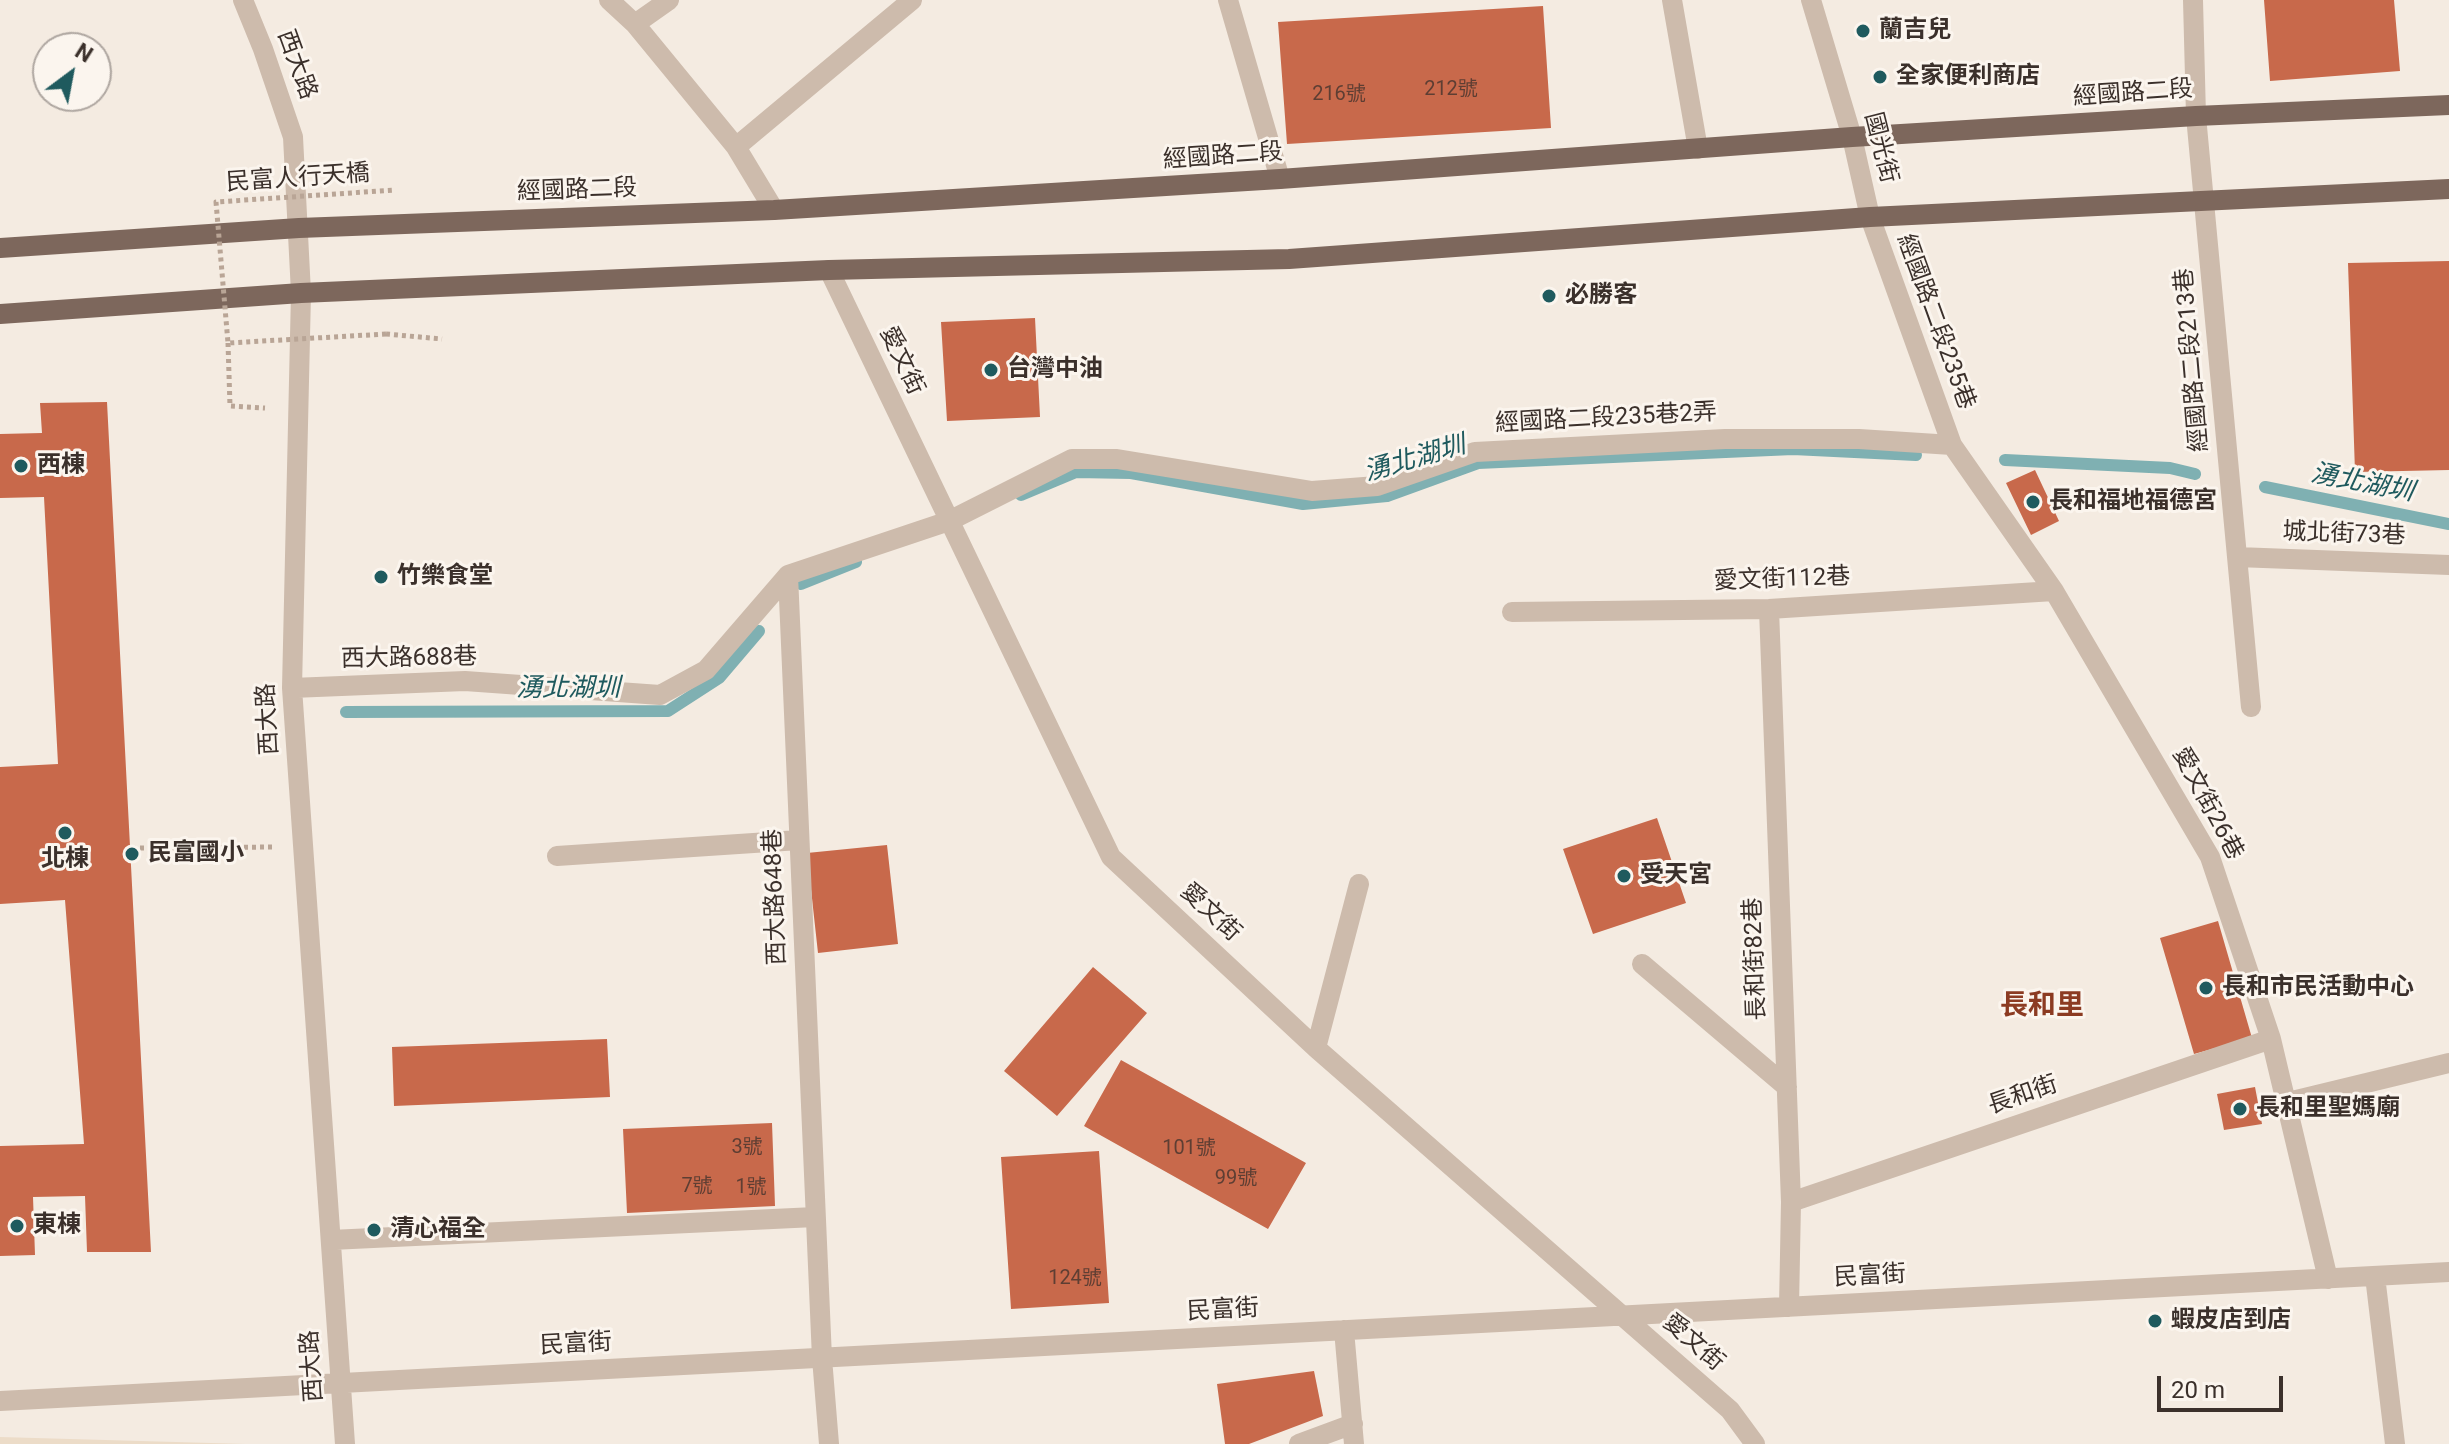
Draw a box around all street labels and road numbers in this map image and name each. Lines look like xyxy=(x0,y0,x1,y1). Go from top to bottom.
street label: 西大路 xyxy=(270,26,322,104)
street label: 經國路二段 xyxy=(2072,75,2194,113)
street label: 國光街 xyxy=(1857,110,1903,186)
street label: 經國路二段 xyxy=(1162,138,1284,176)
street label: 民富人行天橋 xyxy=(225,160,371,198)
street label: 經國路二段 xyxy=(517,175,637,207)
street label: 經國路二段235巷 xyxy=(1890,230,1980,414)
street label: 經國路二段213巷 xyxy=(2171,267,2215,453)
street label: 愛文街 xyxy=(873,322,929,400)
street label: 經國路二段235巷2弄 xyxy=(1494,399,1718,439)
street label: 城北街73巷 xyxy=(2282,518,2406,552)
street label: 愛文街112巷 xyxy=(1713,563,1851,597)
street label: 西大路688巷 xyxy=(341,643,477,675)
street label: 西大路 xyxy=(253,682,285,756)
street label: 愛文街26巷 xyxy=(2165,743,2249,865)
street label: 西大路648巷 xyxy=(759,828,793,966)
street label: 愛文街 xyxy=(1174,878,1246,948)
street label: 長和街82巷 xyxy=(1739,897,1773,1021)
street label: 長和街 xyxy=(1984,1071,2062,1121)
street label: 民富街 xyxy=(1833,1261,1907,1293)
street label: 民富街 xyxy=(1186,1295,1260,1327)
street label: 愛文街 xyxy=(1656,1309,1730,1377)
street label: 西大路 xyxy=(296,1329,330,1403)
street label: 民富街 xyxy=(539,1329,613,1361)

